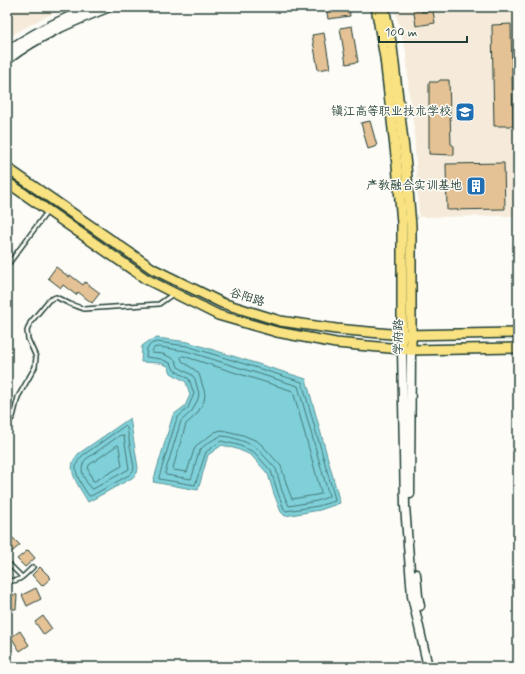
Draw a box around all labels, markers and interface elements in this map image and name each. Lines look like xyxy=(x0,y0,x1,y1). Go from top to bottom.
scale bar xyxy=(379,18,467,44)
text: 100 m xyxy=(385,25,417,41)
school or university icon: 镇江高等职业技术学校 xyxy=(454,101,476,123)
place label: 镇江高等职业技术学校 xyxy=(331,104,451,120)
building icon: 产教融合实训基地 xyxy=(465,175,487,197)
place label: 产教融合实训基地 xyxy=(366,178,462,194)
street label: 谷阳路 xyxy=(227,285,267,311)
street label: 学府路 xyxy=(391,319,407,355)

